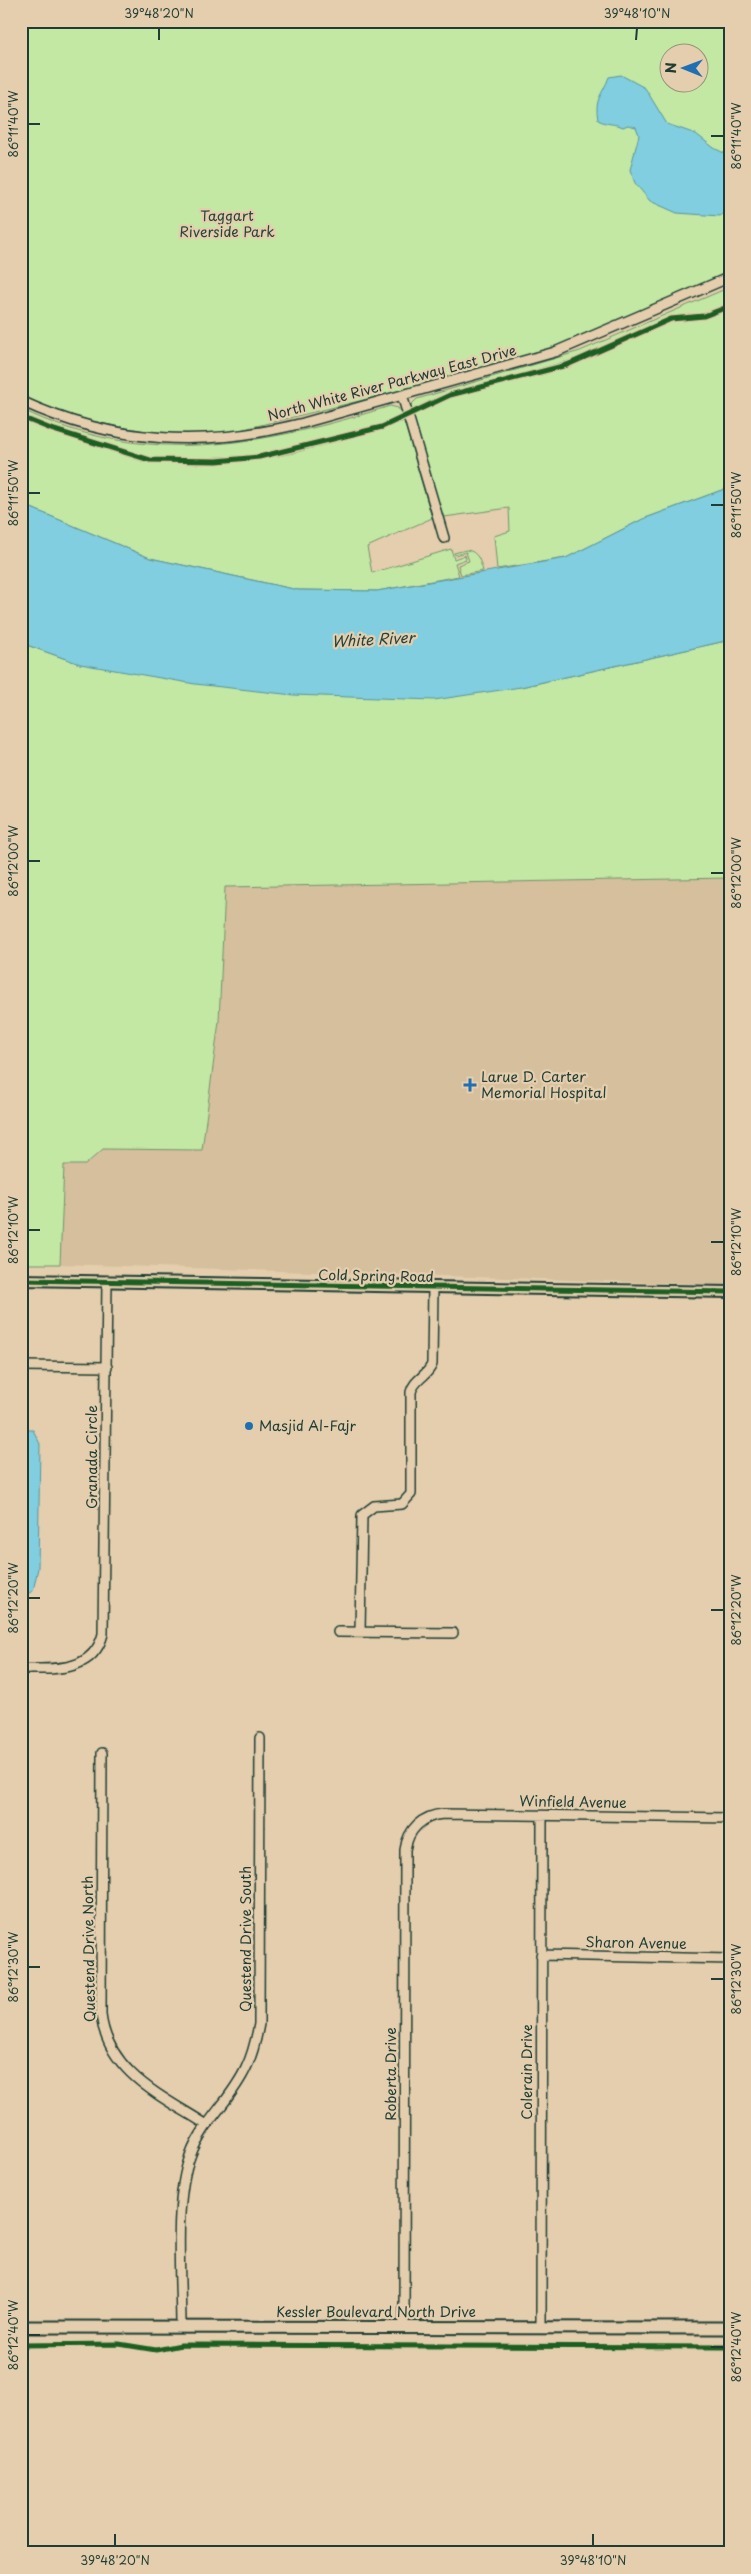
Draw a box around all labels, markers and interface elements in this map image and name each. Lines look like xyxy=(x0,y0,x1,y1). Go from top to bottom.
text: 39°48'20"N xyxy=(124,4,194,22)
text: 39°48'10"N xyxy=(604,4,670,22)
north arrow xyxy=(658,42,708,92)
text: N xyxy=(660,62,681,73)
text: 86°11'40"W xyxy=(4,90,22,157)
text: 86°11'40"W xyxy=(727,102,745,169)
park label: Taggart Riverside Park xyxy=(179,205,275,242)
street label: North White River Parkway East Drive xyxy=(265,339,519,426)
text: 86°11'50"W xyxy=(4,459,22,526)
text: 86°11'50"W xyxy=(727,471,745,538)
water label: White River xyxy=(331,625,417,652)
text: 86°12'00"W xyxy=(4,825,22,897)
text: 86°12'00"W xyxy=(727,837,745,909)
place label: Larue D. Carter Memorial Hospital xyxy=(481,1066,607,1103)
marker: Larue D. Carter Memorial Hospital xyxy=(463,1078,477,1092)
text: 86°12'10"W xyxy=(4,1195,22,1264)
text: 86°12'10"W xyxy=(727,1207,745,1276)
street label: Cold Spring Road xyxy=(318,1264,434,1287)
street label: Granada Circle xyxy=(81,1405,102,1509)
place label: Masjid Al-Fajr xyxy=(259,1415,357,1436)
marker: Masjid Al-Fajr xyxy=(243,1420,255,1432)
text: 86°12'20"W xyxy=(4,1562,22,1634)
text: 86°12'20"W xyxy=(727,1574,745,1646)
street label: Winfield Avenue xyxy=(519,1790,627,1813)
street label: Questend Drive South xyxy=(235,1866,256,2012)
street label: Questend Drive North xyxy=(77,1876,100,2022)
text: 86°12'30"W xyxy=(4,1931,22,2002)
street label: Sharon Avenue xyxy=(585,1931,687,1954)
text: 86°12'30"W xyxy=(727,1943,745,2014)
street label: Colerain Drive xyxy=(516,2024,537,2120)
street label: Roberta Drive xyxy=(380,2027,401,2121)
text: 86°12'40"W xyxy=(4,2299,22,2370)
street label: Kessler Boulevard North Drive xyxy=(276,2301,476,2322)
text: 86°12'40"W xyxy=(727,2311,745,2382)
text: 39°48'20"N xyxy=(80,2551,150,2569)
text: 39°48'10"N xyxy=(560,2551,626,2569)

